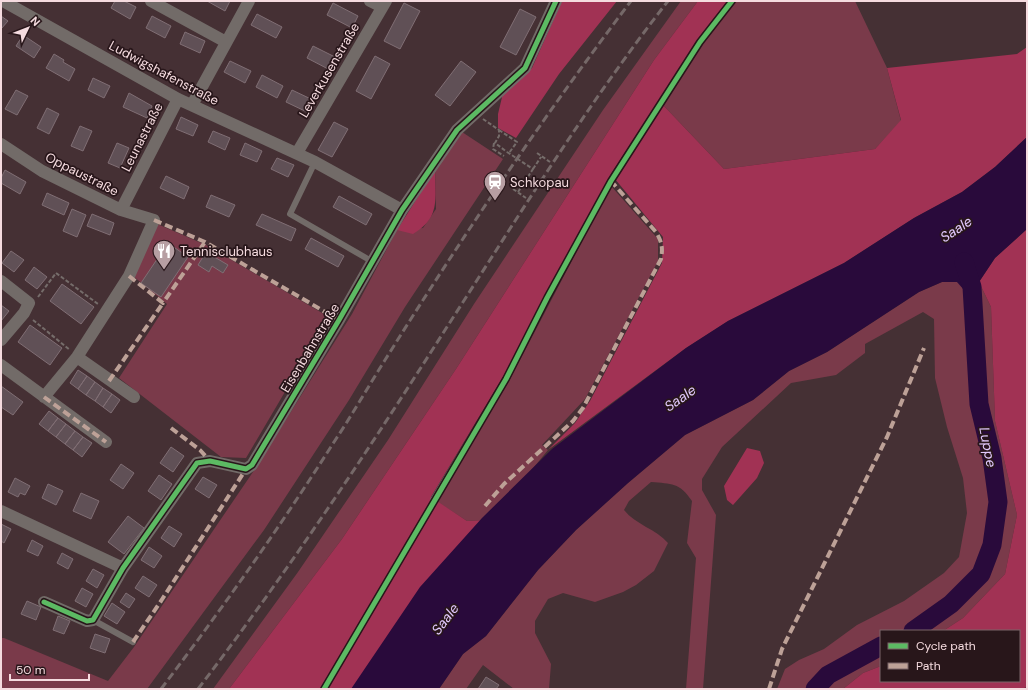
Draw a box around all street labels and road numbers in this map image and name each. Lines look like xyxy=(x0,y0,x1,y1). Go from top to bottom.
street label: Leverkusenstraße xyxy=(295,19,363,121)
street label: Ludwigshafenstraße xyxy=(106,37,222,109)
street label: Leunastraße xyxy=(117,100,167,174)
street label: Oppaustraße xyxy=(43,148,121,200)
street label: Eisenbahnstraße xyxy=(277,300,343,396)

